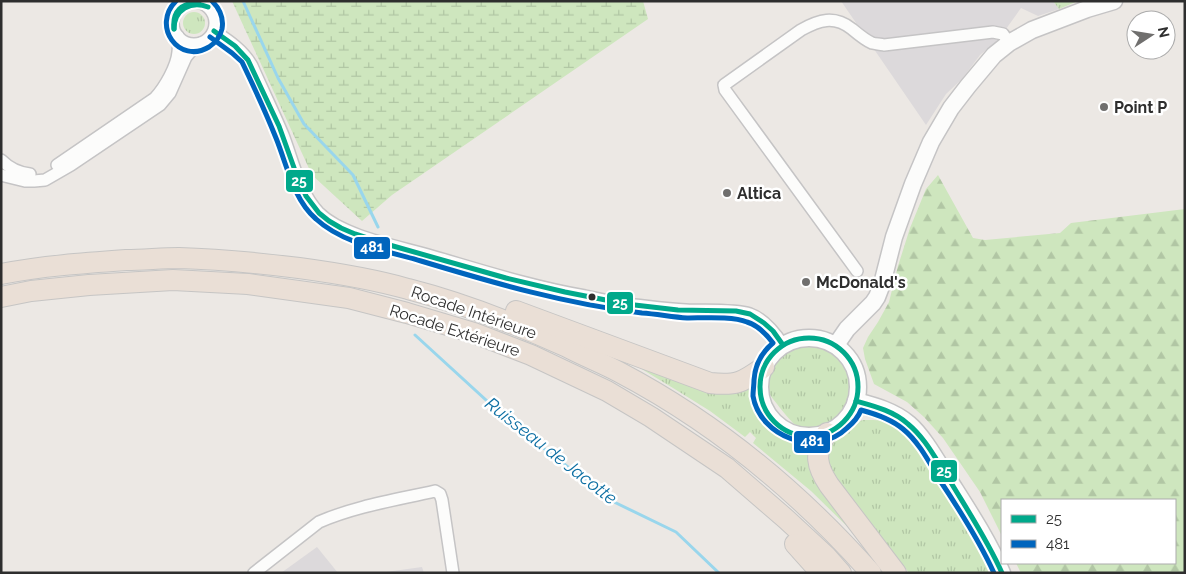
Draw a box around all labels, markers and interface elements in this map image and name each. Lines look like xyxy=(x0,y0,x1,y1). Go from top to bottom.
north arrow xyxy=(1126,10,1176,60)
text: N xyxy=(1155,25,1173,39)
place label: Point P xyxy=(1114,98,1167,117)
marker: Point P xyxy=(1098,101,1110,113)
line badge: 25 xyxy=(285,169,314,193)
text: 25 xyxy=(291,173,307,189)
place label: Altica xyxy=(737,184,781,203)
marker: Altica xyxy=(721,187,733,199)
line badge: 481 xyxy=(353,236,391,260)
text: 481 xyxy=(360,239,384,255)
place label: McDonald's xyxy=(816,273,906,292)
marker: McDonald's xyxy=(800,276,812,288)
street label: Rocade Intérieure xyxy=(409,282,539,343)
line badge: 25 xyxy=(606,291,634,315)
unlabelled marker xyxy=(587,292,597,302)
text: 25 xyxy=(612,295,628,311)
street label: Rocade Extérieure xyxy=(387,300,522,360)
water label: Ruisseau de Jacotte xyxy=(481,393,622,509)
line badge: 481 xyxy=(793,430,831,454)
text: 481 xyxy=(800,433,824,449)
line badge: 25 xyxy=(930,459,958,483)
text: 25 xyxy=(936,463,952,479)
legend xyxy=(1001,499,1176,564)
text: 25 xyxy=(1046,510,1062,528)
text: 481 xyxy=(1046,535,1070,553)

